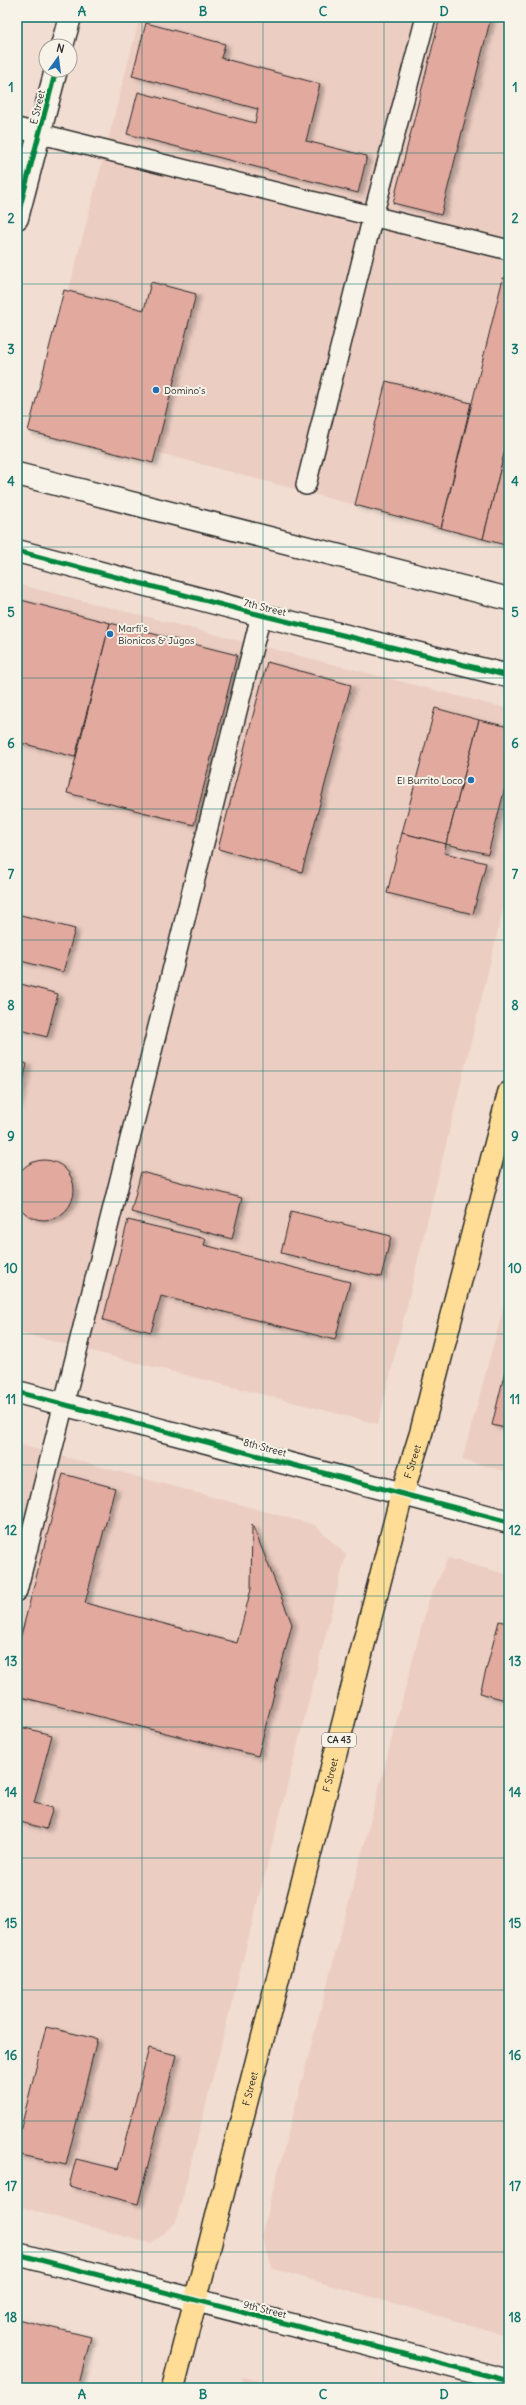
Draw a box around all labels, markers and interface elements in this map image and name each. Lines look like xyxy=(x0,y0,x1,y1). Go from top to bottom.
text: A xyxy=(78,3,87,20)
text: B xyxy=(199,3,208,20)
text: C xyxy=(319,3,328,20)
text: D xyxy=(439,3,449,20)
north arrow xyxy=(38,38,78,78)
text: N xyxy=(55,41,66,56)
text: 1 xyxy=(8,79,14,96)
text: 1 xyxy=(512,79,518,96)
street label: E Street xyxy=(27,88,48,126)
text: 2 xyxy=(7,210,15,227)
text: 2 xyxy=(511,210,519,227)
text: 3 xyxy=(7,341,15,358)
text: 3 xyxy=(511,341,519,358)
place label: Domino's xyxy=(164,384,206,397)
marker: Domino's xyxy=(151,385,161,395)
text: 4 xyxy=(7,473,15,490)
text: 4 xyxy=(511,473,519,490)
street label: 7th Street xyxy=(242,596,288,619)
text: 5 xyxy=(7,604,15,621)
text: 5 xyxy=(511,604,519,621)
place label: Marfi's Bionicos & Jugos xyxy=(118,622,195,647)
marker: Marfi's Bionicos & Jugos xyxy=(105,629,115,639)
text: 6 xyxy=(7,735,15,752)
text: 6 xyxy=(511,735,519,752)
place label: El Burrito Loco xyxy=(397,774,463,787)
marker: El Burrito Loco xyxy=(466,775,476,785)
text: 7 xyxy=(8,866,15,883)
text: 7 xyxy=(512,866,519,883)
text: 8 xyxy=(7,997,15,1014)
text: 8 xyxy=(511,997,519,1014)
text: 9 xyxy=(7,1128,15,1145)
text: 9 xyxy=(511,1128,519,1145)
text: 10 xyxy=(4,1260,18,1277)
text: 10 xyxy=(508,1260,522,1277)
text: 11 xyxy=(6,1391,16,1408)
text: 11 xyxy=(510,1391,520,1408)
street label: 8th Street xyxy=(242,1436,288,1460)
street label: F Street xyxy=(401,1442,424,1480)
text: 12 xyxy=(5,1522,17,1539)
text: 12 xyxy=(509,1522,521,1539)
text: 13 xyxy=(5,1653,17,1670)
text: 13 xyxy=(509,1653,521,1670)
road number: CA 43 xyxy=(322,1733,356,1747)
street label: F Street xyxy=(320,1756,341,1793)
text: 14 xyxy=(5,1784,18,1801)
text: 14 xyxy=(509,1784,522,1801)
text: 15 xyxy=(5,1915,18,1932)
text: 15 xyxy=(509,1915,522,1932)
text: 16 xyxy=(5,2047,18,2064)
text: 16 xyxy=(509,2047,522,2064)
street label: F Street xyxy=(240,2070,261,2107)
text: 17 xyxy=(5,2178,17,2195)
text: 17 xyxy=(509,2178,521,2195)
street label: 9th Street xyxy=(242,2298,288,2321)
text: 18 xyxy=(5,2309,17,2326)
text: 18 xyxy=(509,2309,521,2326)
text: A xyxy=(78,2386,87,2403)
text: B xyxy=(199,2386,208,2403)
text: C xyxy=(319,2386,328,2403)
text: D xyxy=(439,2386,449,2403)

